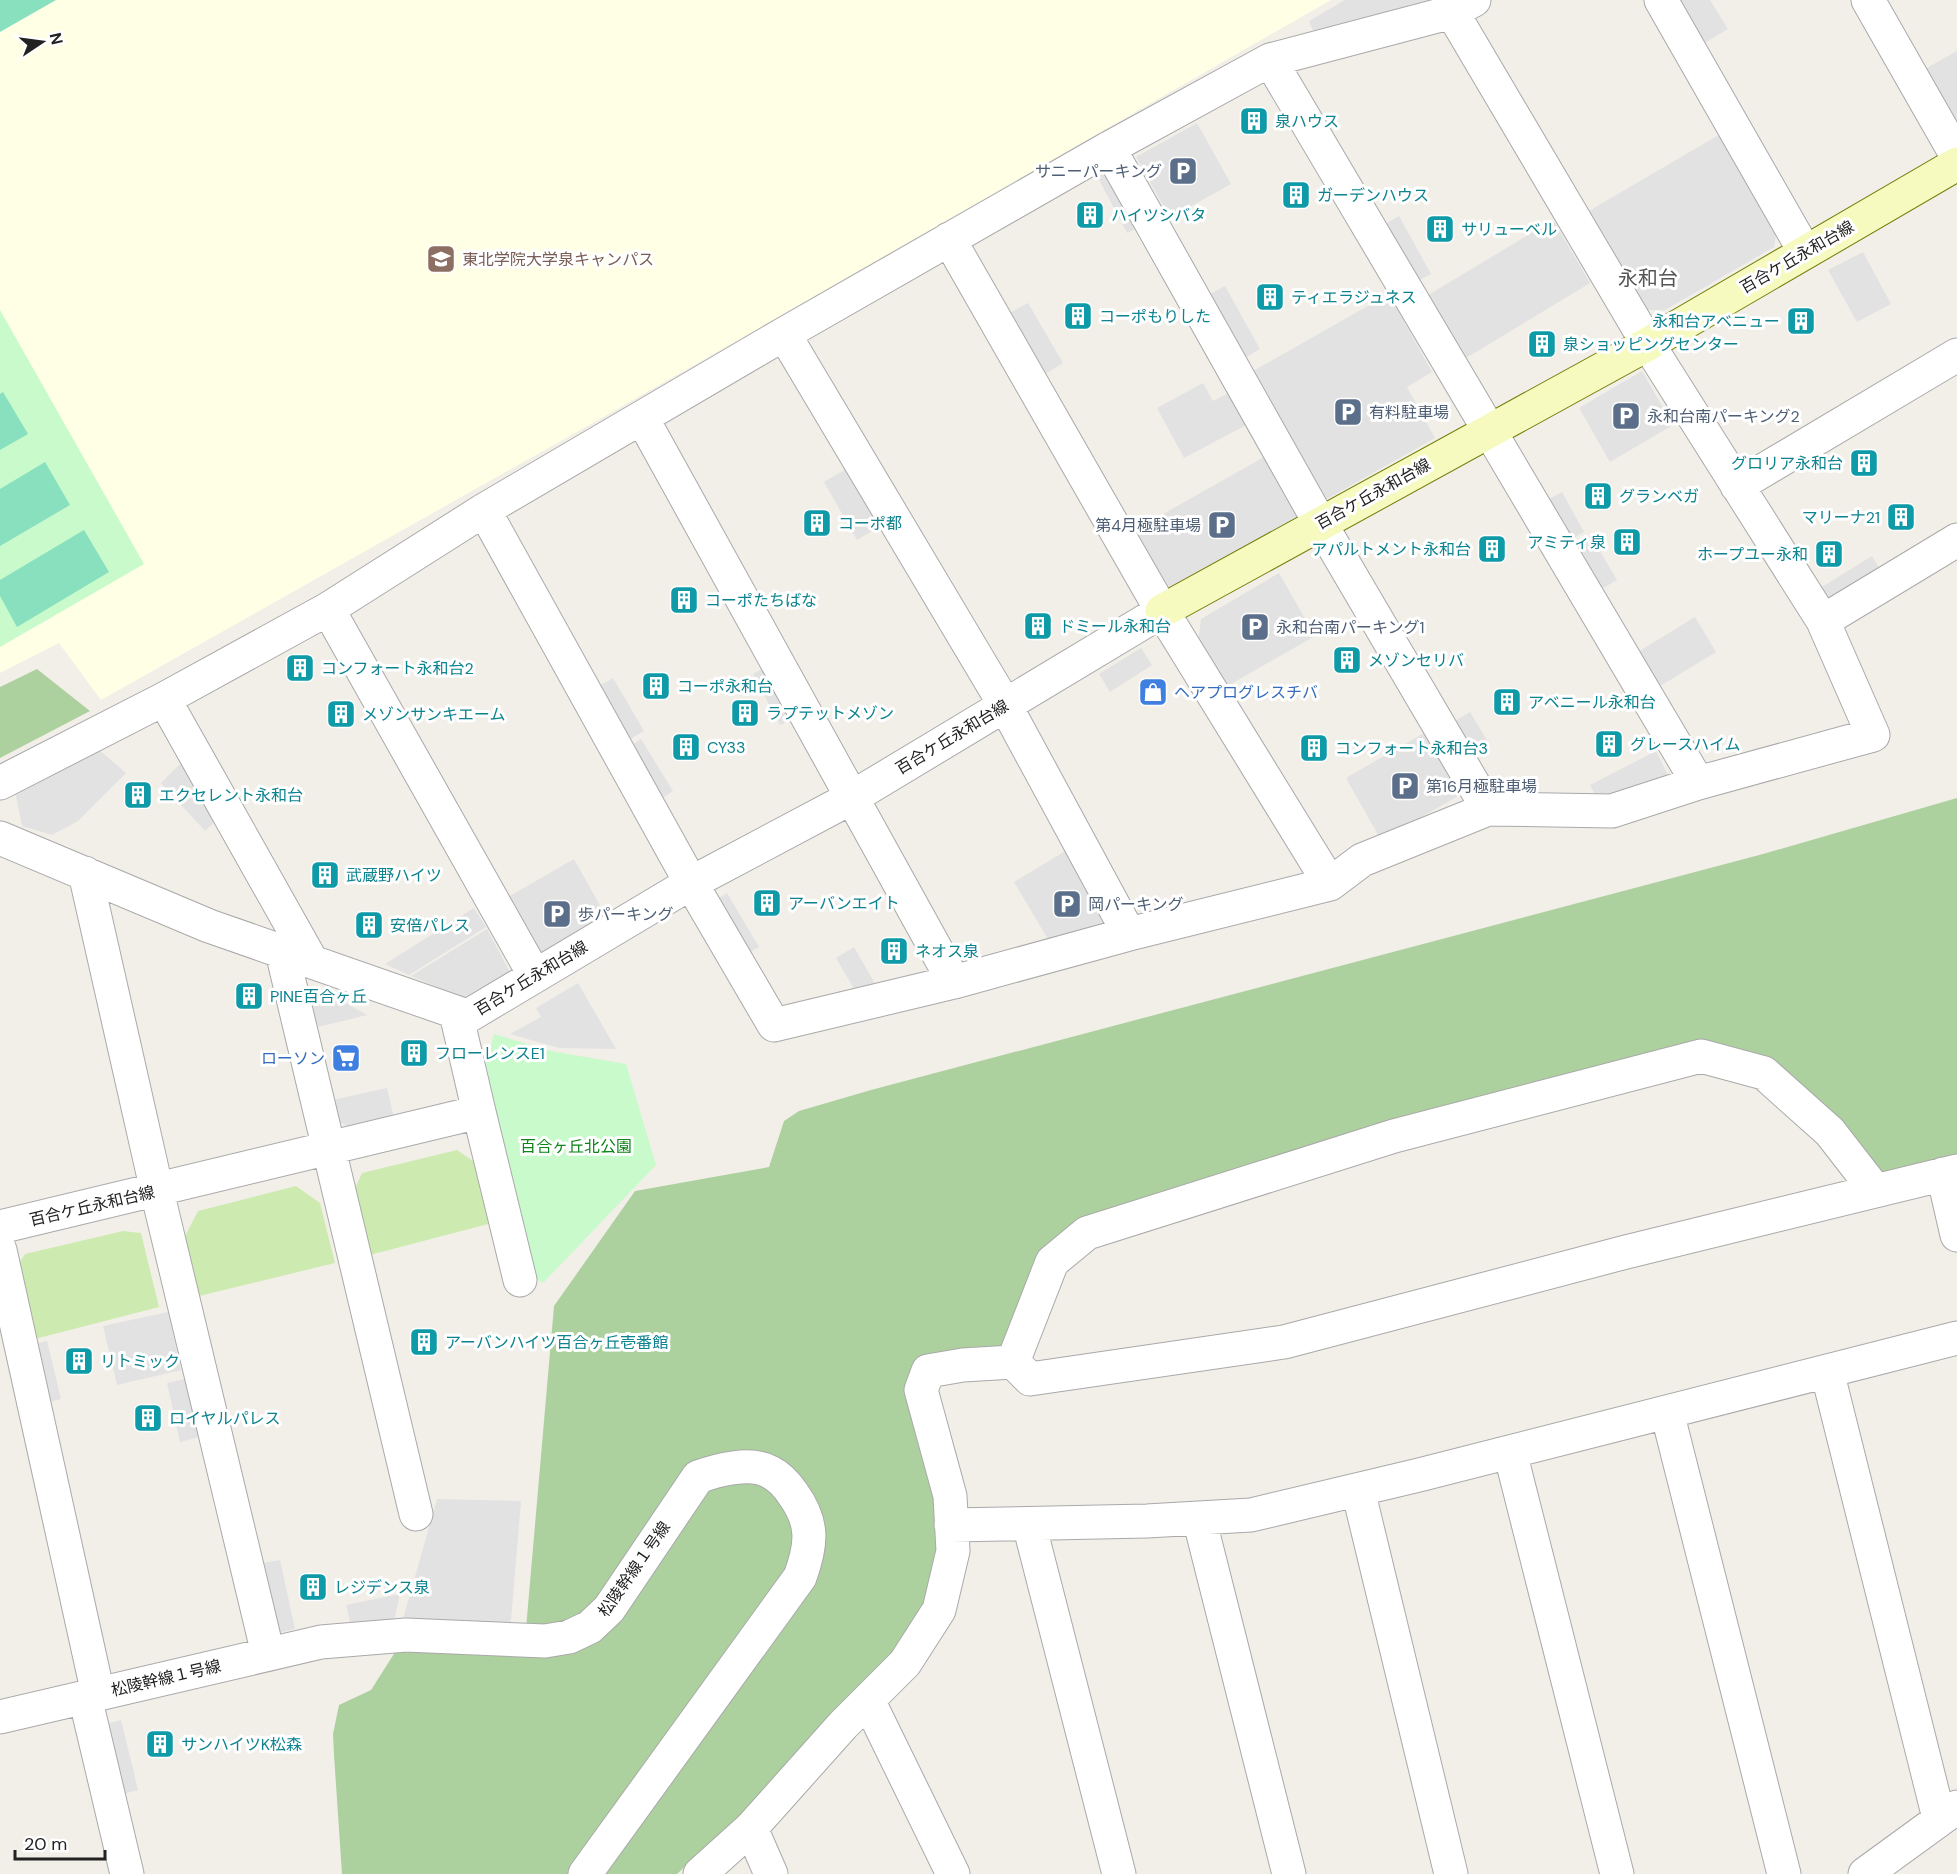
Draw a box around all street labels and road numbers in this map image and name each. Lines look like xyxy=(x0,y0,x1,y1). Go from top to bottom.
street label: 百合ケ丘永和台線 xyxy=(1736,216,1858,298)
street label: 百合ケ丘永和台線 xyxy=(1312,454,1434,534)
street label: 百合ケ丘永和台線 xyxy=(892,695,1012,779)
street label: 百合ケ丘永和台線 xyxy=(471,936,591,1020)
street label: 百合ケ丘永和台線 xyxy=(27,1181,157,1231)
street label: 松陵幹線１号線 xyxy=(593,1517,675,1621)
street label: 松陵幹線１号線 xyxy=(109,1655,223,1701)

